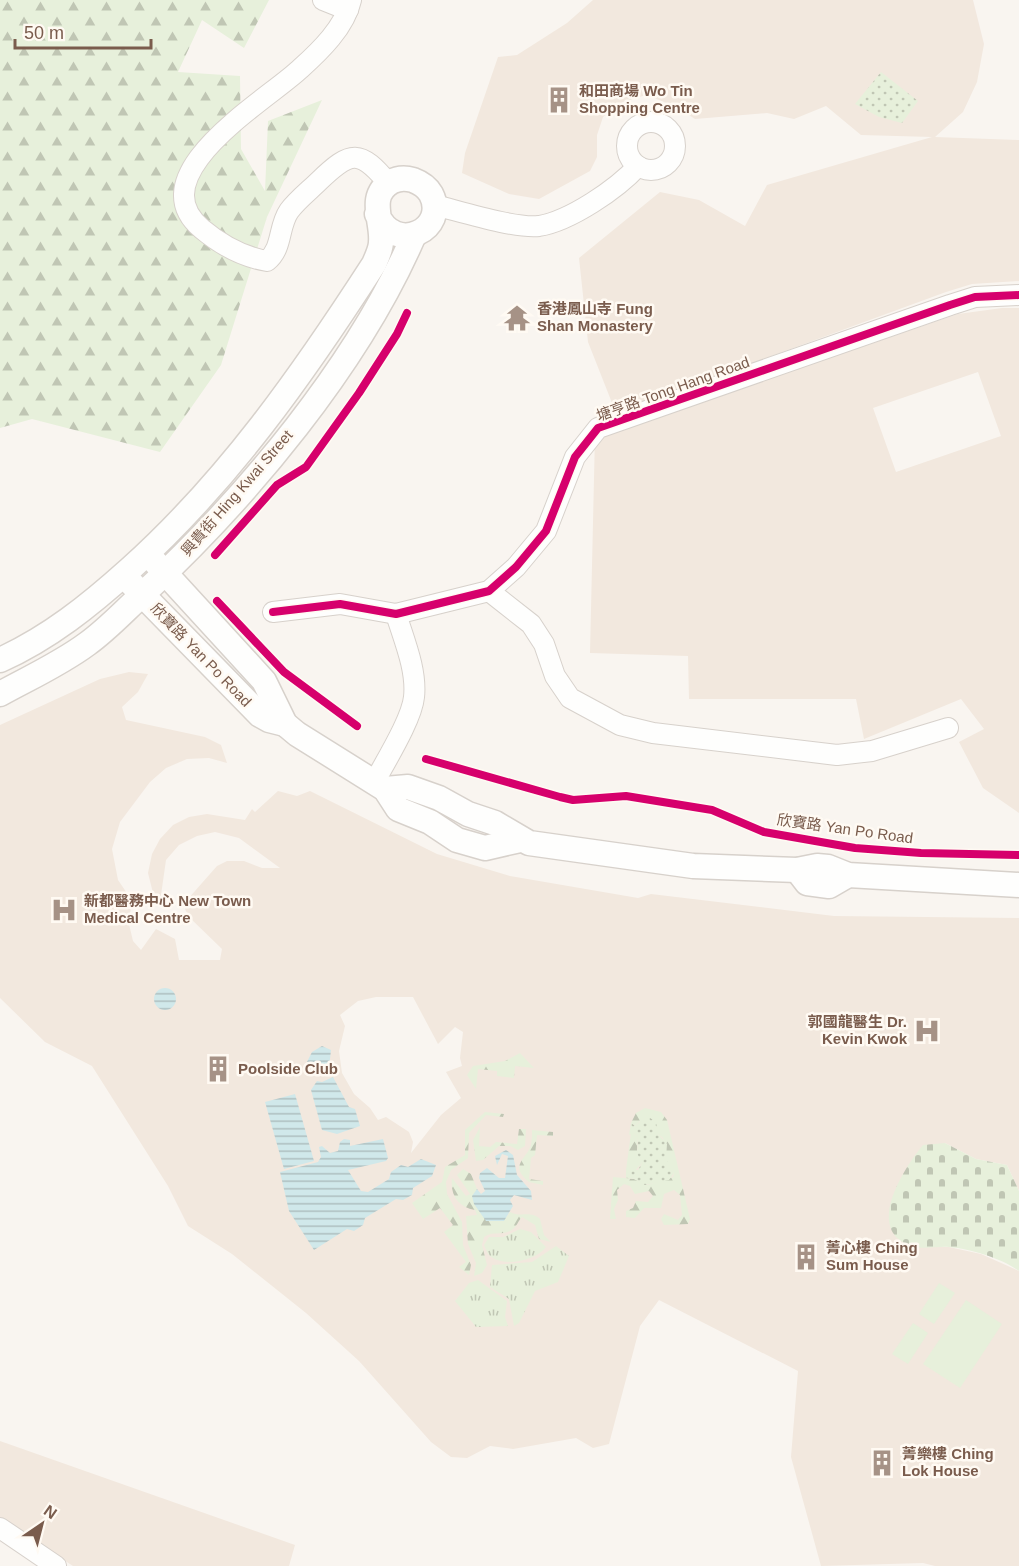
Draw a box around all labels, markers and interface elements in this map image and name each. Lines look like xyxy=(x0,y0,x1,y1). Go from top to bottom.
scale bar xyxy=(15,12,152,50)
text: 50 m xyxy=(24,23,64,43)
place label: 和田商場 Wo Tin Shopping Centre xyxy=(579,82,700,116)
building icon: 和田商場 Wo Tin Shopping Centre xyxy=(544,85,574,115)
place label: 香港鳳山寺 Fung Shan Monastery xyxy=(537,300,654,334)
temple icon: 香港鳳山寺 Fung Shan Monastery xyxy=(502,303,532,333)
street label: 塘亨路 Tong Hang Road xyxy=(594,353,752,424)
street label: 興貴街 Hing Kwai Street xyxy=(177,426,296,559)
street label: 欣寶路 Yan Po Road xyxy=(148,599,255,710)
street label: 欣寶路 Yan Po Road xyxy=(776,811,914,846)
place label: 新都醫務中心 New Town Medical Centre xyxy=(84,892,251,926)
hospital icon: 新都醫務中心 New Town Medical Centre xyxy=(49,895,79,925)
place label: 郭國龍醫生 Dr. Kevin Kwok xyxy=(808,1013,908,1047)
hospital icon: 郭國龍醫生 Dr. Kevin Kwok xyxy=(912,1016,942,1046)
building icon: Poolside Club xyxy=(203,1054,233,1084)
place label: Poolside Club xyxy=(238,1060,338,1077)
place label: 菁心樓 Ching Sum House xyxy=(826,1239,918,1273)
building icon: 菁心樓 Ching Sum House xyxy=(791,1242,821,1272)
place label: 菁樂樓 Ching Lok House xyxy=(902,1445,994,1479)
building icon: 菁樂樓 Ching Lok House xyxy=(867,1448,897,1478)
north arrow xyxy=(12,1494,72,1554)
text: N xyxy=(41,1502,60,1522)

